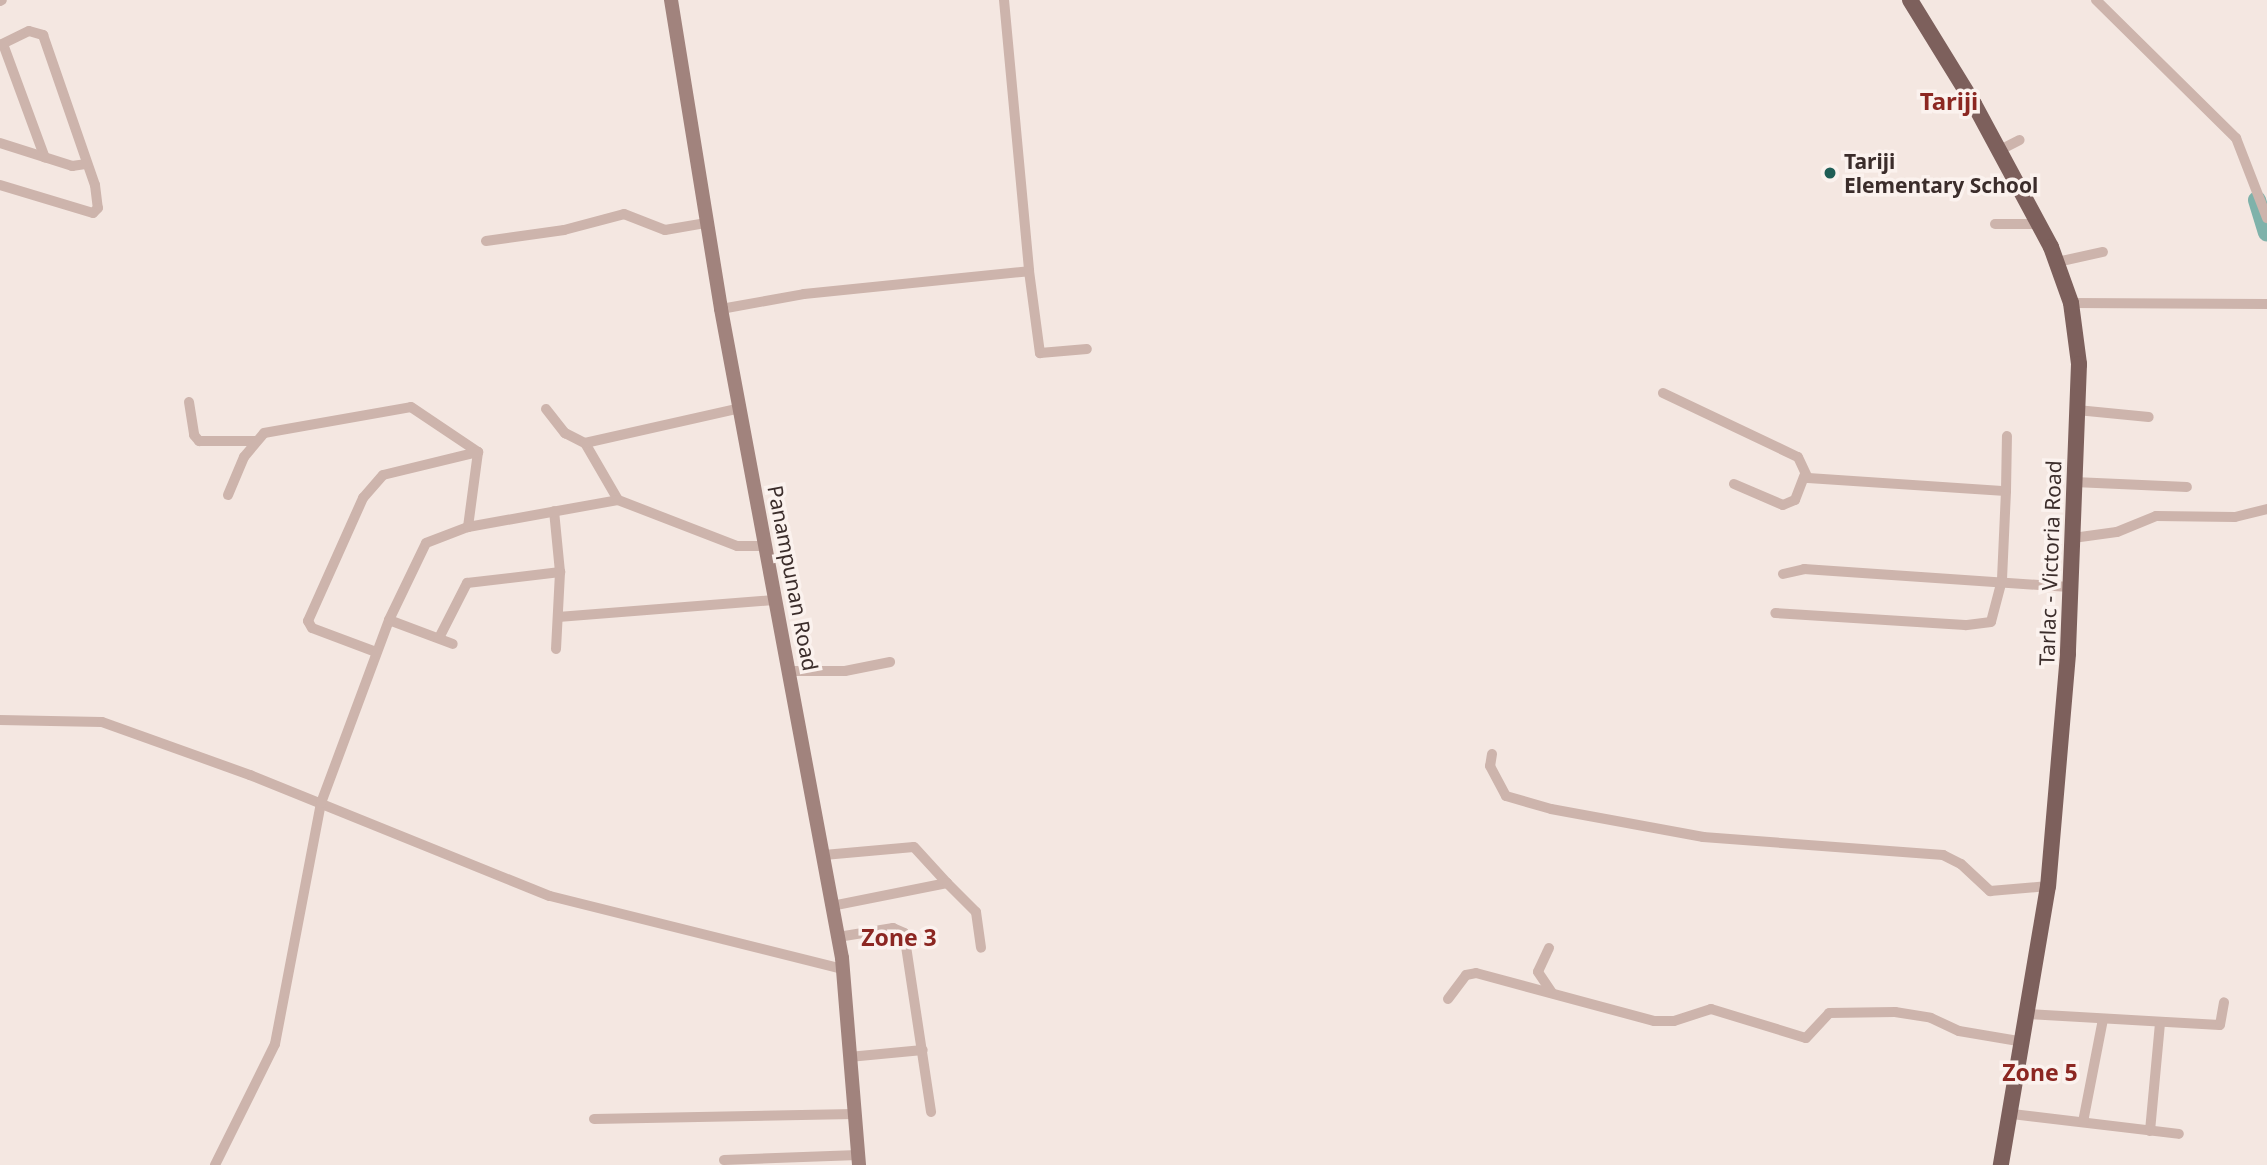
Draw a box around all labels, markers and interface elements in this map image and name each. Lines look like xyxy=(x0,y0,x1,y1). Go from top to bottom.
district label: Tariji xyxy=(1920,87,1978,115)
place label: Tariji Elementary School xyxy=(1844,148,2038,198)
marker: Tariji Elementary School xyxy=(1822,165,1838,181)
street label: Tarlac - Victoria Road xyxy=(2034,460,2066,666)
street label: Panampunan Road xyxy=(763,483,823,673)
district label: Zone 3 xyxy=(861,923,937,951)
district label: Zone 5 xyxy=(2002,1058,2078,1086)

